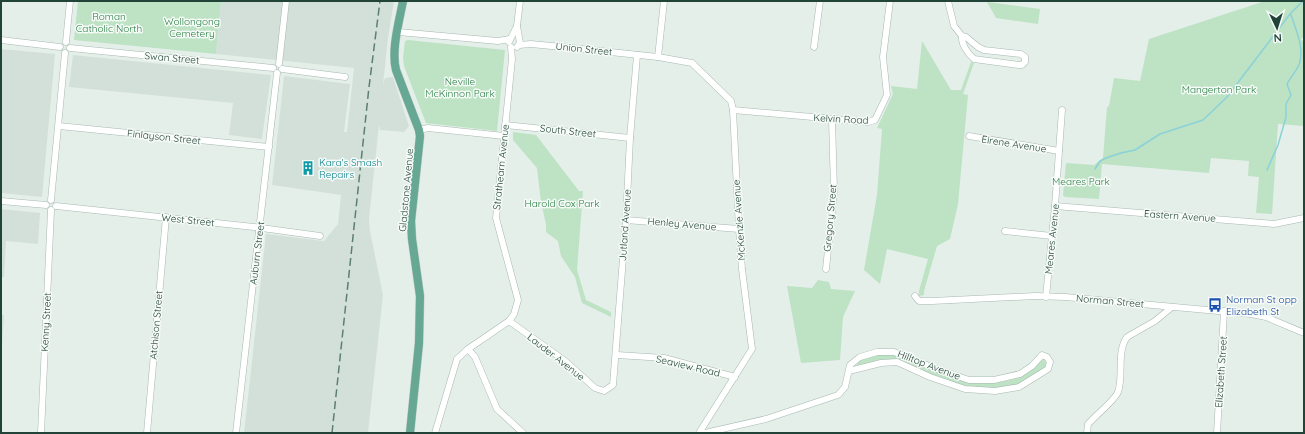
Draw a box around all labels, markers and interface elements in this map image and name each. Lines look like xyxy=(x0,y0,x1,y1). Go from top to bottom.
north arrow xyxy=(1257,8,1297,48)
park label: Roman Catholic North xyxy=(76,10,142,35)
park label: Wollongong Cemetery xyxy=(164,15,220,40)
text: N xyxy=(1273,31,1282,45)
street label: Union Street xyxy=(555,40,614,59)
street label: Swan Street xyxy=(144,49,201,67)
park label: Neville McKinnon Park xyxy=(425,75,495,100)
park label: Mangerton Park xyxy=(1182,83,1256,96)
street label: Kelvin Road xyxy=(813,111,869,127)
street label: South Street xyxy=(539,122,597,140)
street label: Strathearn Avenue xyxy=(490,123,512,211)
street label: Finlayson Street xyxy=(126,127,202,147)
street label: Eirene Avenue xyxy=(981,132,1048,156)
street label: Gladstone Avenue xyxy=(396,147,416,232)
place label: Kara's Smash Repairs xyxy=(319,156,382,181)
building icon: Kara's Smash Repairs xyxy=(300,160,316,176)
park label: Meares Park xyxy=(1052,175,1110,188)
street label: McKenzie Avenue xyxy=(730,179,748,261)
street label: Gregory Street xyxy=(821,183,839,252)
street label: Jutland Avenue xyxy=(616,188,634,261)
park label: Harold Cox Park xyxy=(524,197,600,210)
street label: Meares Avenue xyxy=(1042,203,1062,275)
street label: Eastern Avenue xyxy=(1144,207,1217,225)
street label: West Street xyxy=(161,211,216,229)
street label: Henley Avenue xyxy=(647,215,717,234)
street label: Auburn Street xyxy=(247,220,267,285)
street label: Atchison Street xyxy=(147,289,166,360)
street label: Kenny Street xyxy=(38,291,54,352)
street label: Norman Street xyxy=(1075,292,1145,310)
place label: Norman St opp Elizabeth St xyxy=(1226,293,1297,318)
bus stop icon: Norman St opp Elizabeth St xyxy=(1207,297,1223,313)
street label: Lauder Avenue xyxy=(525,330,588,384)
street label: Elizabeth Street xyxy=(1212,335,1230,408)
street label: Hilltop Avenue xyxy=(896,347,963,383)
street label: Seaview Road xyxy=(655,352,721,380)

